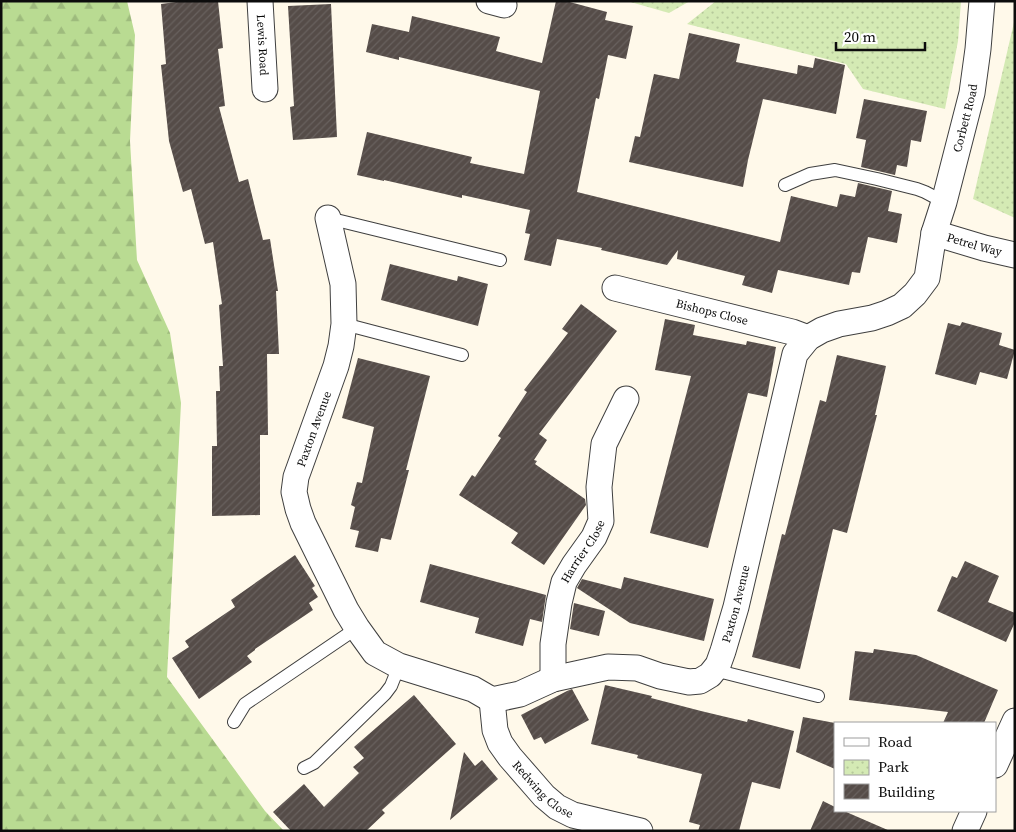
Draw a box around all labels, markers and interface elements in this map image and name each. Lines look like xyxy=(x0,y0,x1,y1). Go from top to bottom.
street label: Lewis Road xyxy=(253,14,272,76)
scale bar xyxy=(836,20,925,52)
text: 20 m xyxy=(844,26,876,47)
street label: Corbett Road xyxy=(949,83,981,154)
street label: Petrel Way xyxy=(945,229,1004,260)
street label: Bishops Close xyxy=(674,295,750,329)
street label: Paxton Avenue xyxy=(293,389,335,469)
street label: Harrier Close xyxy=(557,517,609,586)
street label: Paxton Avenue xyxy=(718,564,753,645)
legend xyxy=(834,722,996,812)
text: Road xyxy=(878,731,912,752)
text: Park xyxy=(878,756,910,777)
street label: Redwing Close xyxy=(509,757,576,822)
text: Building xyxy=(878,781,935,802)

